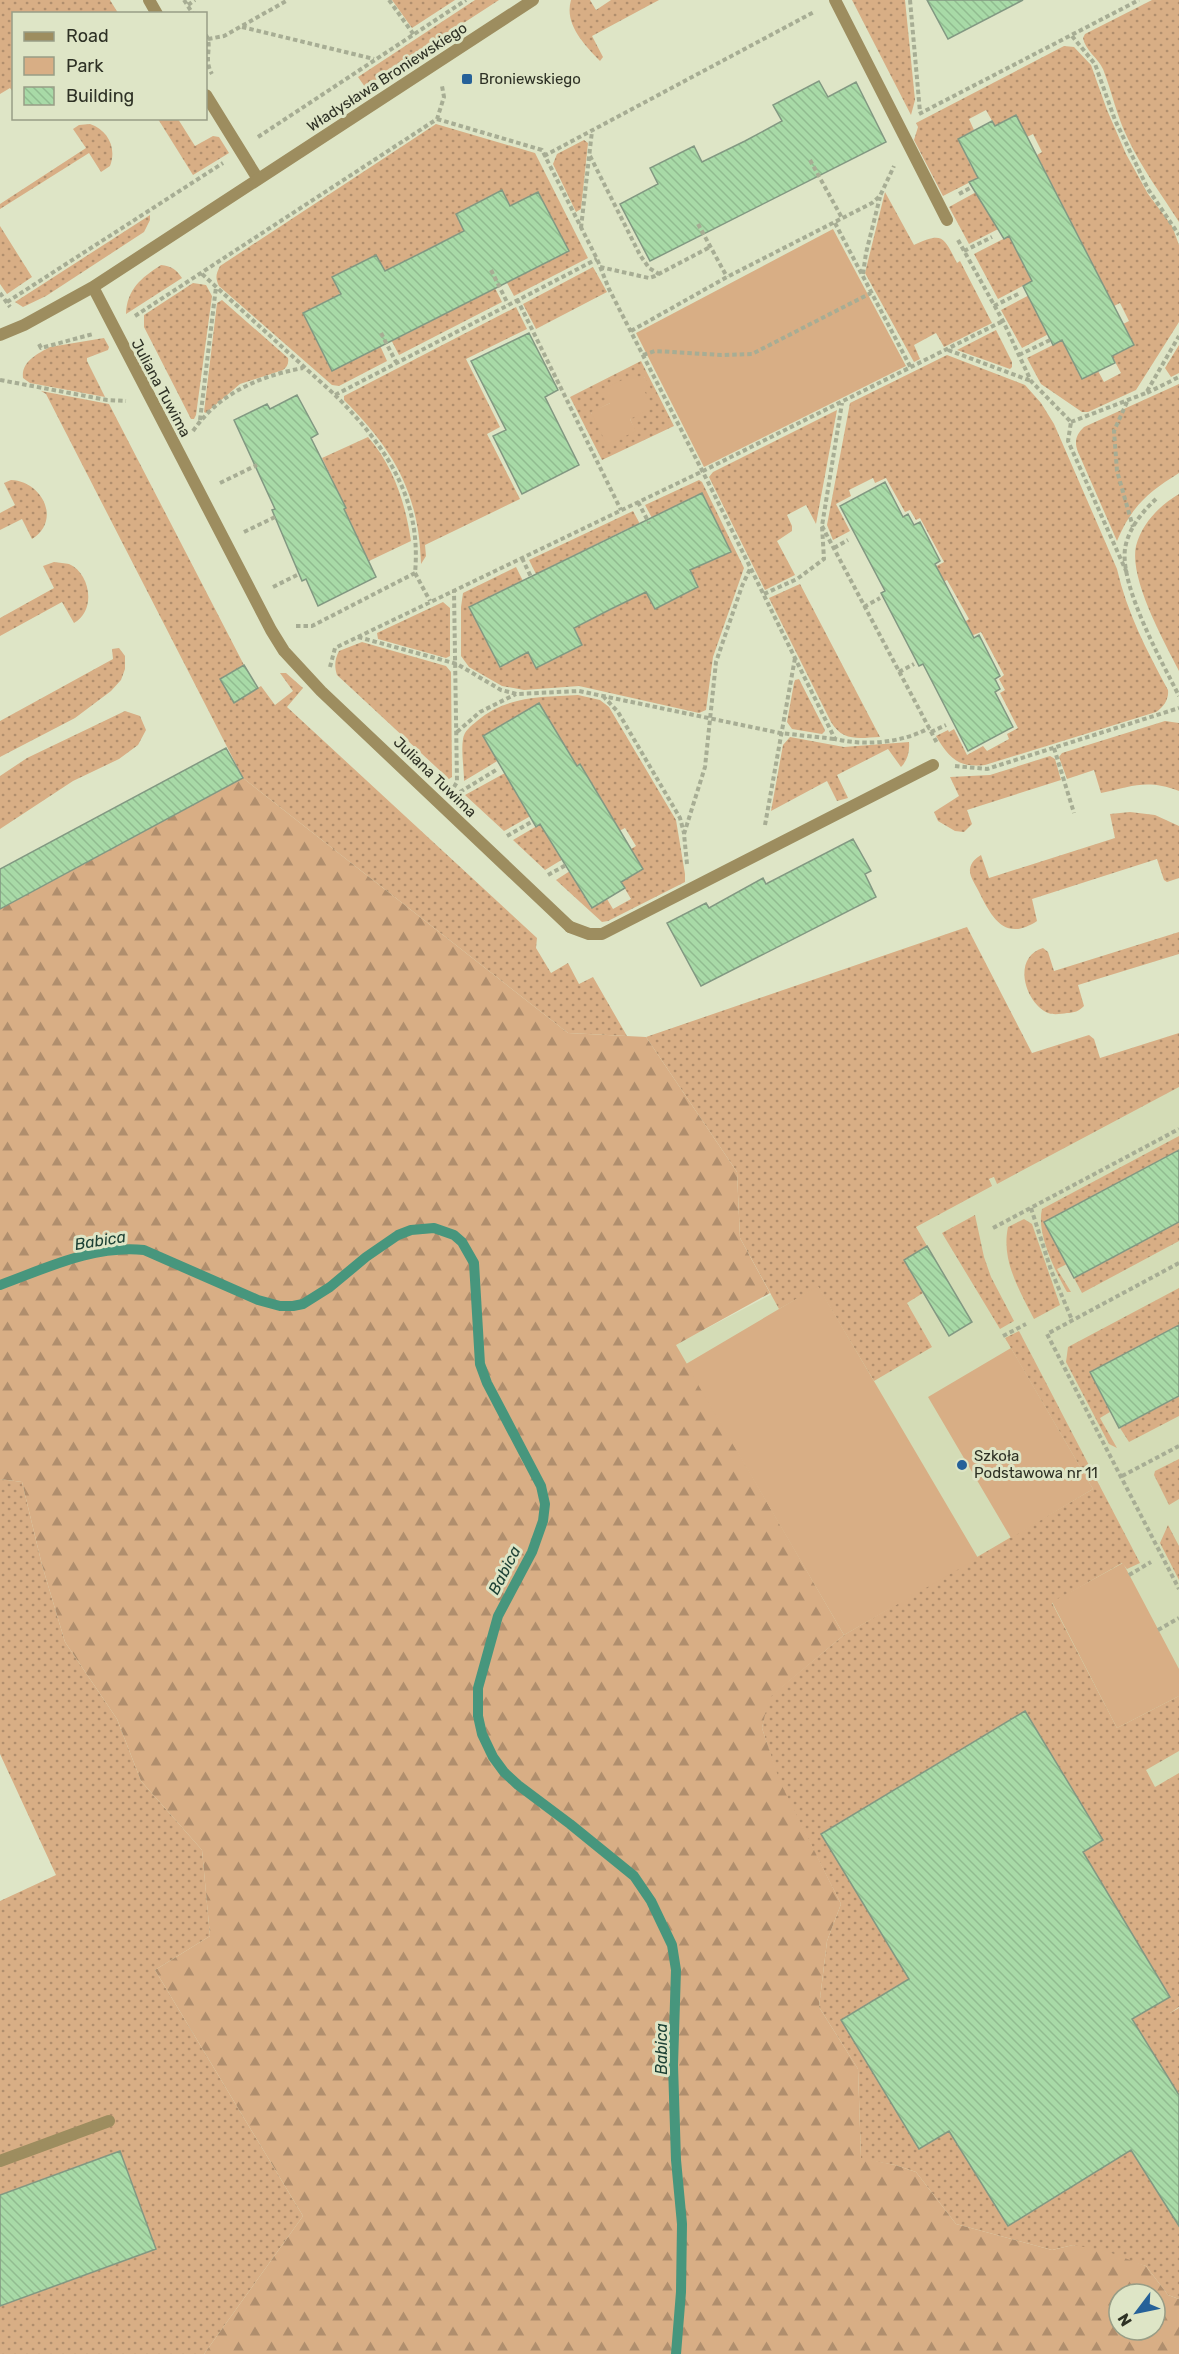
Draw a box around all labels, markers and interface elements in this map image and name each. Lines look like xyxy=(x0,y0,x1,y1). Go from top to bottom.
legend xyxy=(12,12,207,120)
street label: Władysława Broniewskiego xyxy=(304,18,470,136)
text: Road xyxy=(66,25,109,47)
text: Park xyxy=(66,55,104,77)
place label: Broniewskiego xyxy=(479,70,581,88)
marker: Broniewskiego xyxy=(460,72,474,86)
text: Building xyxy=(66,85,134,107)
street label: Juliana Tuwima xyxy=(128,336,194,440)
street label: Juliana Tuwima xyxy=(390,733,480,821)
water label: Babica xyxy=(73,1227,127,1254)
place label: Szkoła Podstawowa nr 11 xyxy=(974,1447,1098,1482)
marker: Szkoła Podstawowa nr 11 xyxy=(955,1458,969,1472)
water label: Babica xyxy=(484,1543,525,1598)
water label: Babica xyxy=(652,2023,671,2075)
north arrow xyxy=(1107,2282,1167,2342)
text: N xyxy=(1114,2310,1136,2330)

